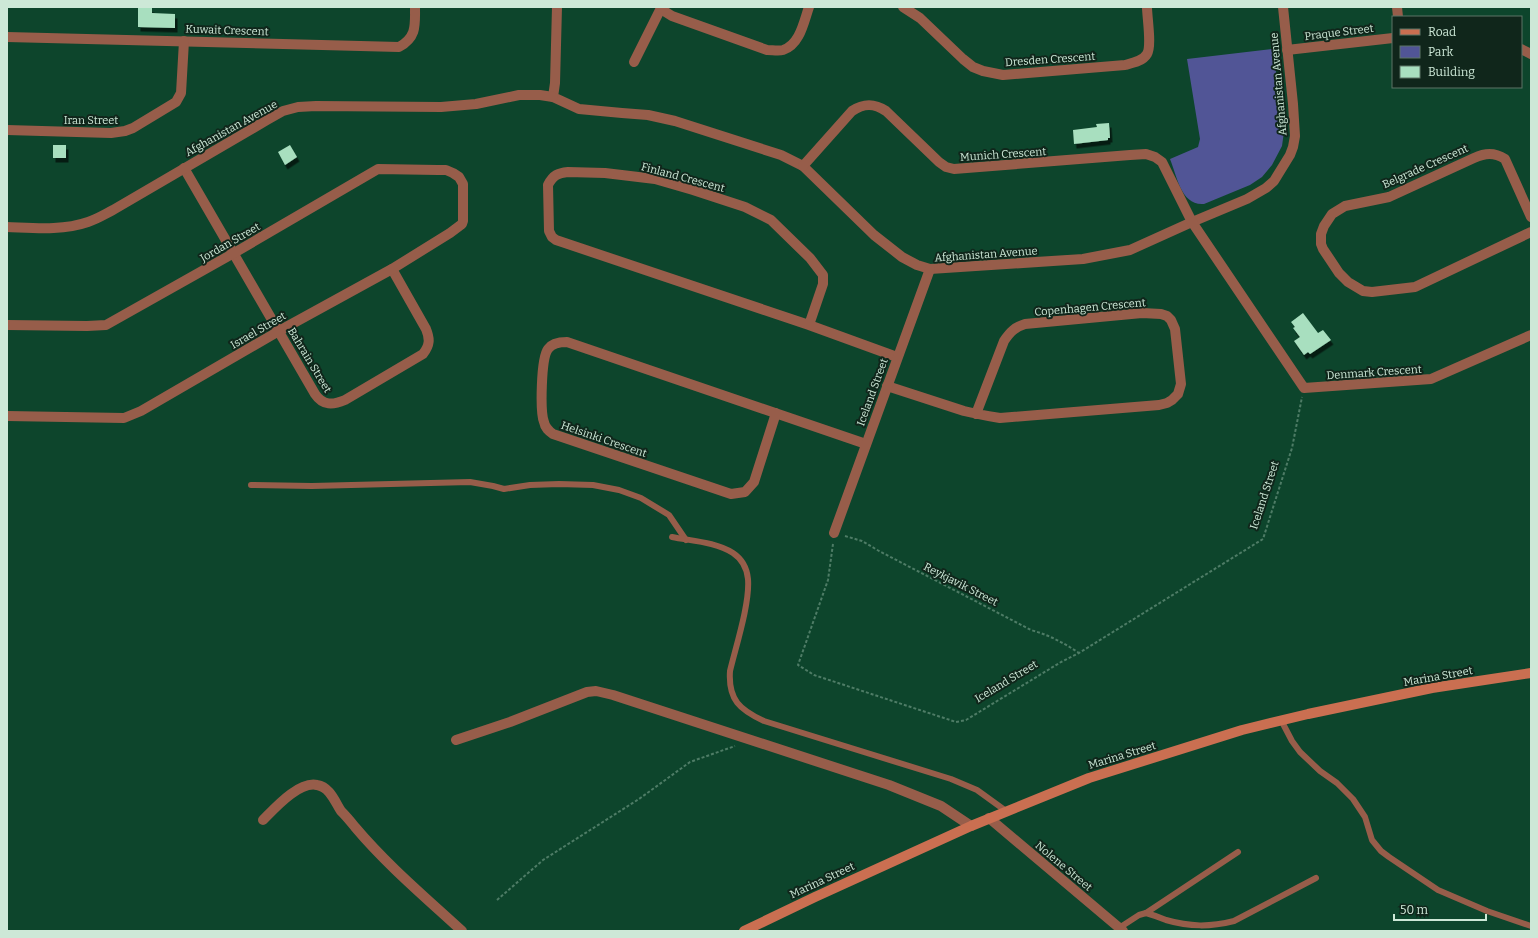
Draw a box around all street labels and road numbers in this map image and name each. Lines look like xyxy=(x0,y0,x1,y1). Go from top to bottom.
street label: Praque Street xyxy=(1304,22,1374,43)
street label: Kuwait Crescent xyxy=(185,23,269,38)
street label: Afghanistan Avenue xyxy=(1268,32,1289,136)
street label: Dresden Crescent xyxy=(1005,50,1096,69)
street label: Afghanistan Avenue xyxy=(183,98,280,159)
street label: Iran Street xyxy=(64,114,118,127)
street label: Belgrade Crescent xyxy=(1380,142,1470,191)
street label: Munich Crescent xyxy=(959,145,1047,164)
street label: Finland Crescent xyxy=(640,160,726,195)
street label: Jordan Street xyxy=(197,220,263,265)
street label: Afghanistan Avenue xyxy=(934,244,1038,265)
street label: Copenhagen Crescent xyxy=(1034,296,1146,319)
street label: Israel Street xyxy=(228,309,288,352)
street label: Bahrain Street xyxy=(285,325,334,395)
street label: Iceland Street xyxy=(854,357,891,428)
street label: Denmark Crescent xyxy=(1326,363,1422,382)
street label: Helsinki Crescent xyxy=(559,419,648,460)
street label: Iceland Street xyxy=(1247,459,1282,531)
street label: Reykjavik Street xyxy=(921,560,1000,609)
street label: Iceland Street xyxy=(973,658,1040,705)
street label: Marina Street xyxy=(1403,664,1474,689)
street label: Marina Street xyxy=(1087,739,1157,772)
street label: Nolene Street xyxy=(1033,839,1095,894)
street label: Marina Street xyxy=(788,860,857,901)

